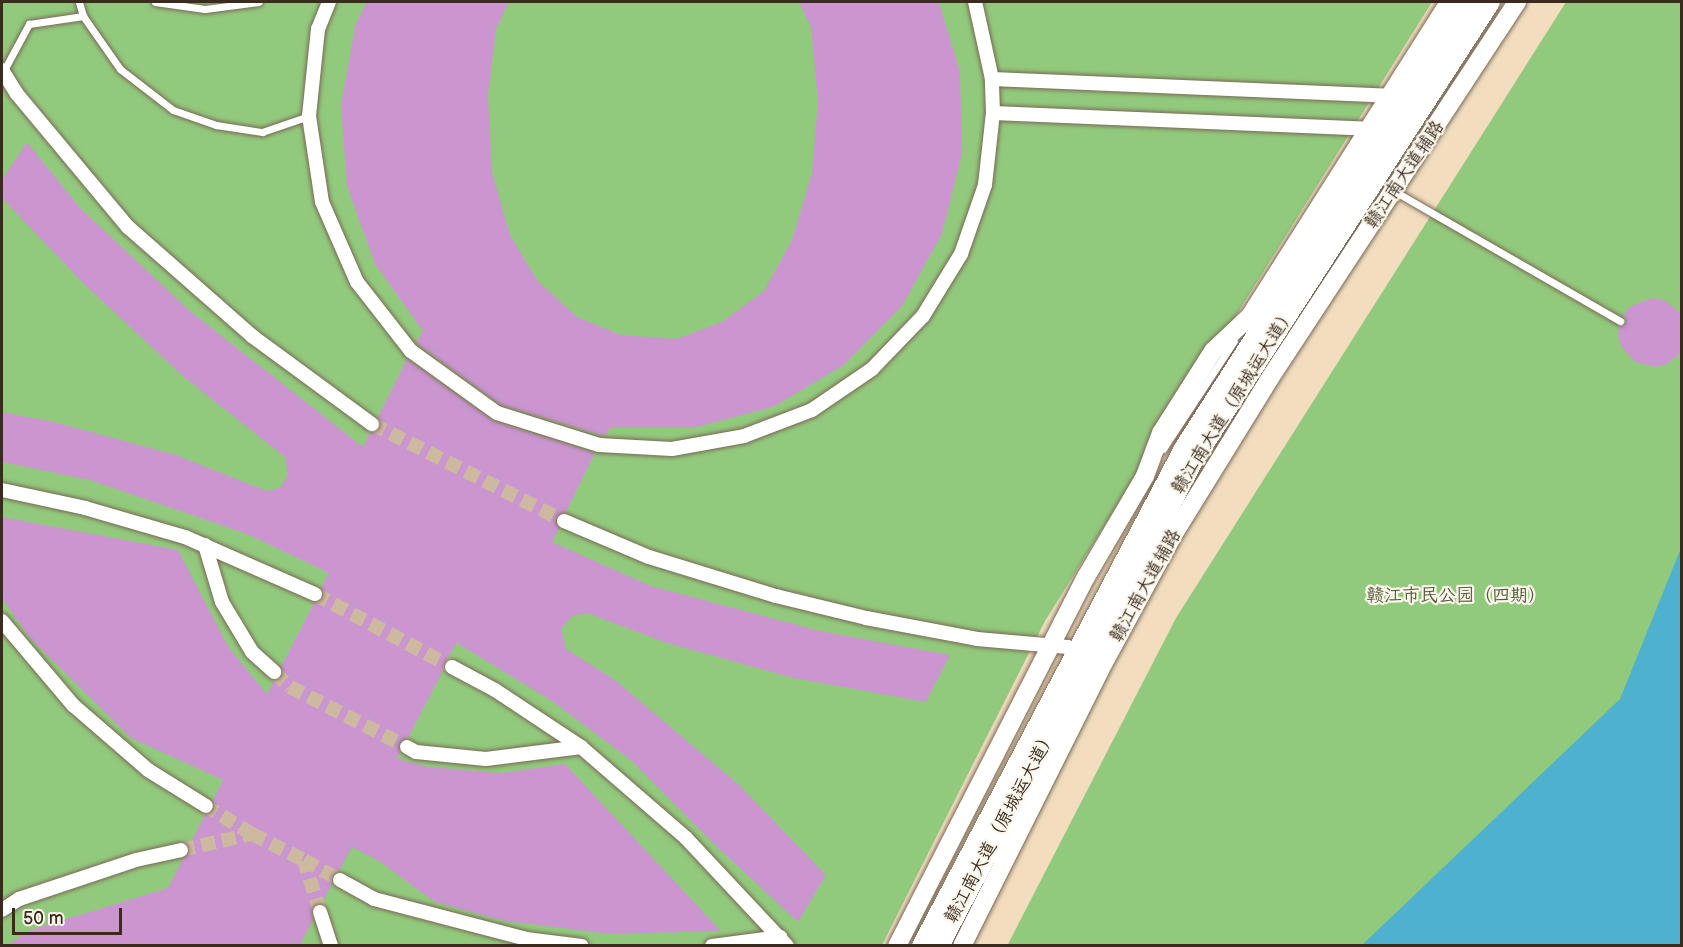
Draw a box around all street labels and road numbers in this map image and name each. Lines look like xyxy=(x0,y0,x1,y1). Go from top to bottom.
street label: 赣江南大道辅路 xyxy=(1361,117,1449,233)
street label: 赣江南大道（原城运大道） xyxy=(1168,304,1300,498)
street label: 赣江南大道辅路 xyxy=(1106,526,1186,646)
street label: 赣江南大道（原城运大道） xyxy=(941,727,1061,927)

